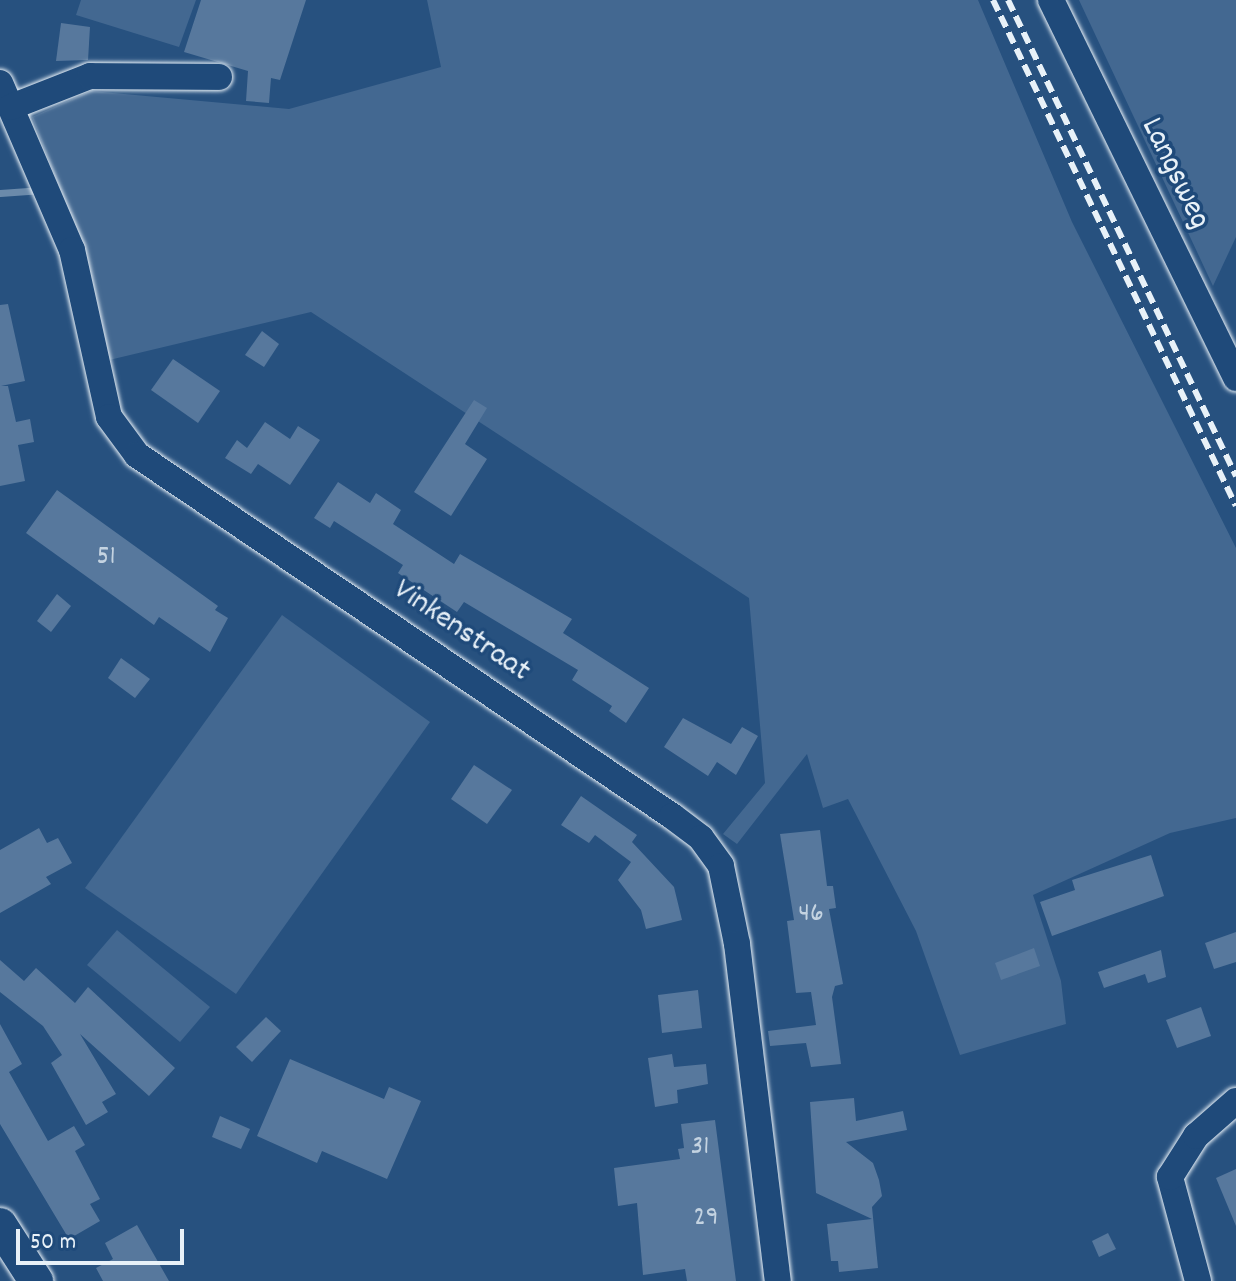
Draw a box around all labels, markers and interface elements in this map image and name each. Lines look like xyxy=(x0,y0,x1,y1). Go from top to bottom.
street label: Langsweg xyxy=(1131,112,1217,236)
house number: 51 xyxy=(96,541,116,575)
street label: Vinkenstraat xyxy=(385,572,537,692)
house number: 46 xyxy=(798,898,824,932)
house number: 31 xyxy=(691,1131,709,1165)
house number: 29 xyxy=(693,1202,719,1236)
scale bar xyxy=(20,1213,188,1263)
text: 50 m xyxy=(30,1226,76,1260)

